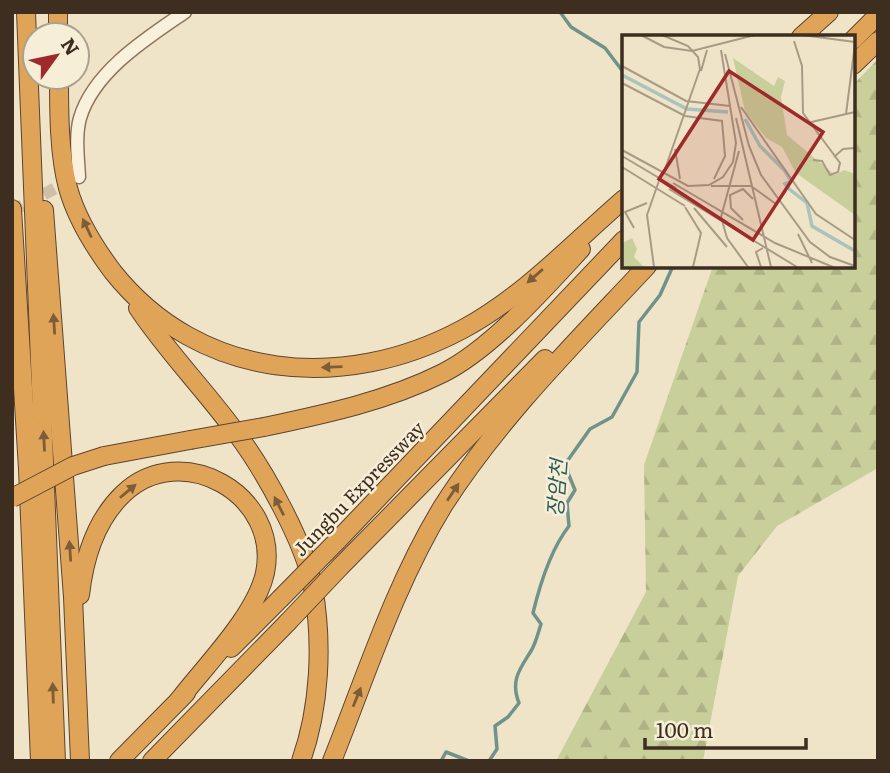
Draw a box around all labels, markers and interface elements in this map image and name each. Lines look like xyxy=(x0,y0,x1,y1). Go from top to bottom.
north arrow xyxy=(21,21,91,91)
text: N xyxy=(55,32,87,61)
inset map xyxy=(622,35,855,268)
one-way arrow xyxy=(81,218,92,238)
one-way arrow xyxy=(527,268,544,283)
one-way arrow xyxy=(48,313,59,335)
one-way arrow xyxy=(321,361,343,373)
street label: Jungbu Expressway xyxy=(286,414,430,562)
one-way arrow xyxy=(39,429,50,451)
water label: 장암천 xyxy=(538,455,573,518)
one-way arrow xyxy=(446,482,459,501)
one-way arrow xyxy=(119,484,137,499)
one-way arrow xyxy=(273,496,284,516)
one-way arrow xyxy=(64,540,75,562)
one-way arrow xyxy=(48,681,59,703)
one-way arrow xyxy=(352,687,363,708)
scale bar xyxy=(645,706,806,750)
text: 100 m xyxy=(656,713,713,744)

